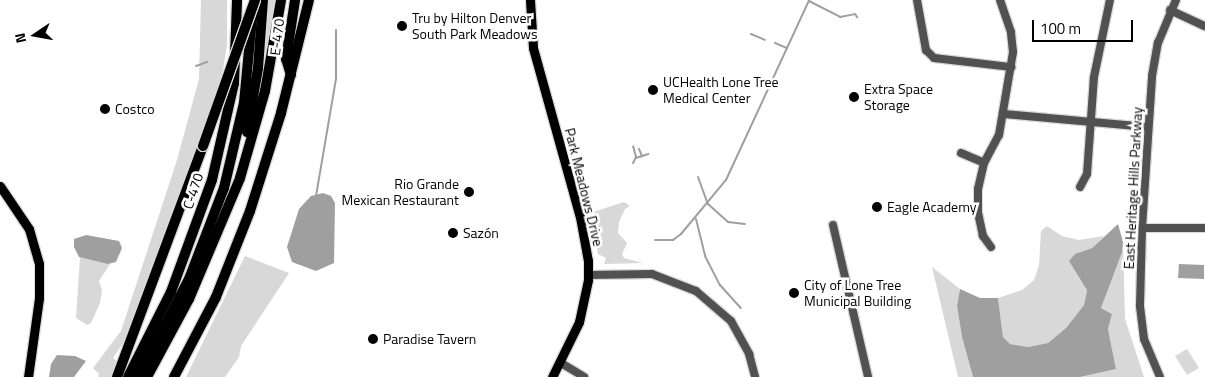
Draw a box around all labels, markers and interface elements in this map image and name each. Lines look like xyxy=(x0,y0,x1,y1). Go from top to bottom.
north arrow xyxy=(10,10,60,60)
place label: Tru by Hilton Denver South Park Meadows xyxy=(412,10,537,42)
scale bar xyxy=(1035,10,1136,42)
text: 100 m xyxy=(1040,17,1081,40)
street label: E-470 xyxy=(266,18,288,56)
marker: Tru by Hilton Denver South Park Meadows xyxy=(396,20,408,32)
text: N xyxy=(9,31,31,45)
place label: UCHealth Lone Tree Medical Center xyxy=(663,74,779,106)
place label: Extra Space Storage xyxy=(864,81,933,114)
marker: UCHealth Lone Tree Medical Center xyxy=(647,84,659,96)
marker: Extra Space Storage xyxy=(848,91,860,103)
place label: Costco xyxy=(115,101,155,117)
marker: Costco xyxy=(99,103,111,115)
street label: East Heritage Hills Parkway xyxy=(1120,106,1146,270)
street label: Park Meadows Drive xyxy=(561,126,607,248)
street label: C-470 xyxy=(179,171,207,211)
place label: Rio Grande Mexican Restaurant xyxy=(341,176,459,208)
marker: Rio Grande Mexican Restaurant xyxy=(463,186,475,198)
place label: Eagle Academy xyxy=(887,199,977,215)
marker: Eagle Academy xyxy=(871,201,883,213)
place label: Sazón xyxy=(463,225,499,241)
marker: Sazón xyxy=(447,227,459,239)
place label: City of Lone Tree Municipal Building xyxy=(804,277,911,310)
marker: City of Lone Tree Municipal Building xyxy=(788,287,800,299)
place label: Paradise Tavern xyxy=(383,331,476,347)
marker: Paradise Tavern xyxy=(367,333,379,345)

